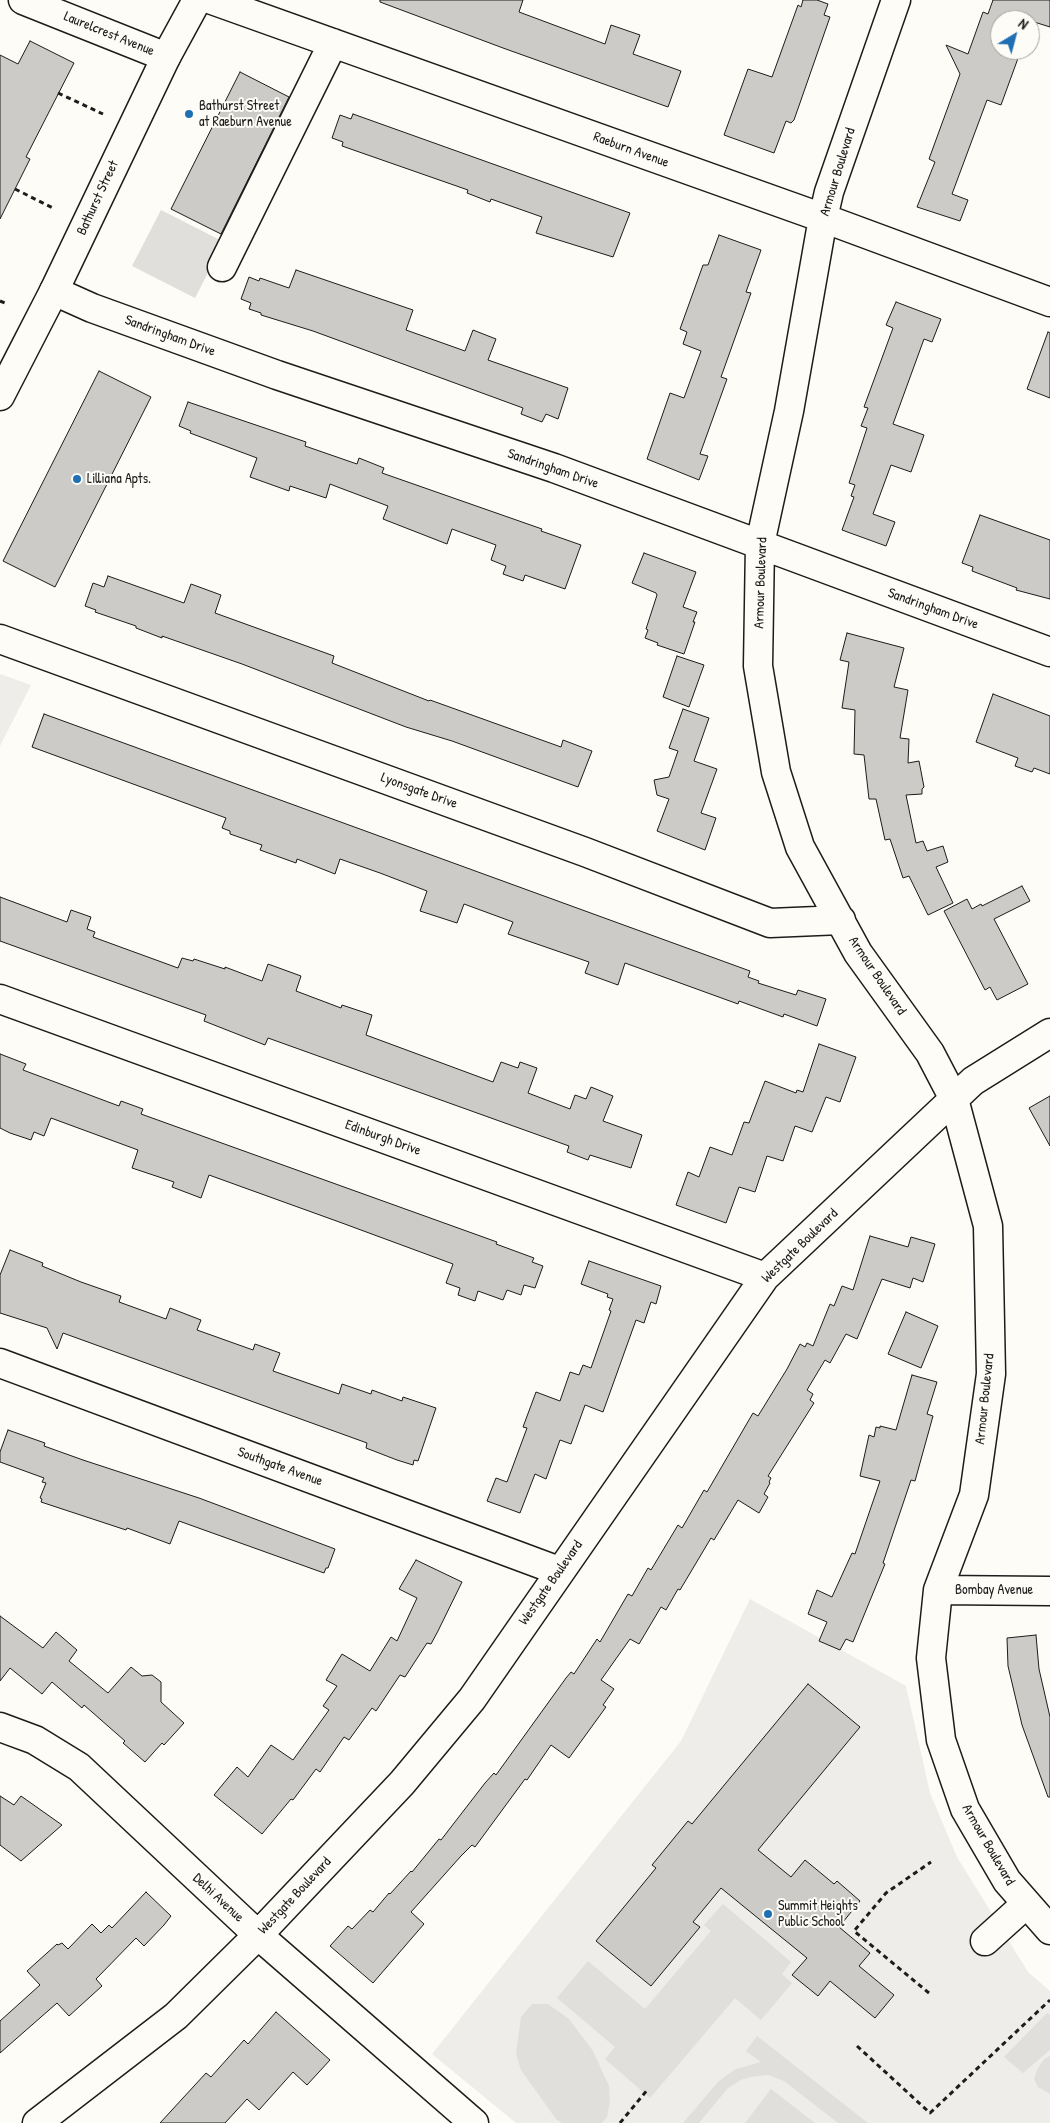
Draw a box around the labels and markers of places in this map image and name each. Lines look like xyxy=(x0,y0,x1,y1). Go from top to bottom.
place label: Bathurst Street at Raeburn Avenue xyxy=(199,98,292,130)
marker: Bathurst Street at Raeburn Avenue xyxy=(183,108,195,120)
place label: Lilliana Apts. xyxy=(87,471,151,487)
marker: Lilliana Apts. xyxy=(71,473,83,485)
place label: Summit Heights Public School xyxy=(778,1898,858,1930)
marker: Summit Heights Public School xyxy=(762,1908,774,1920)

